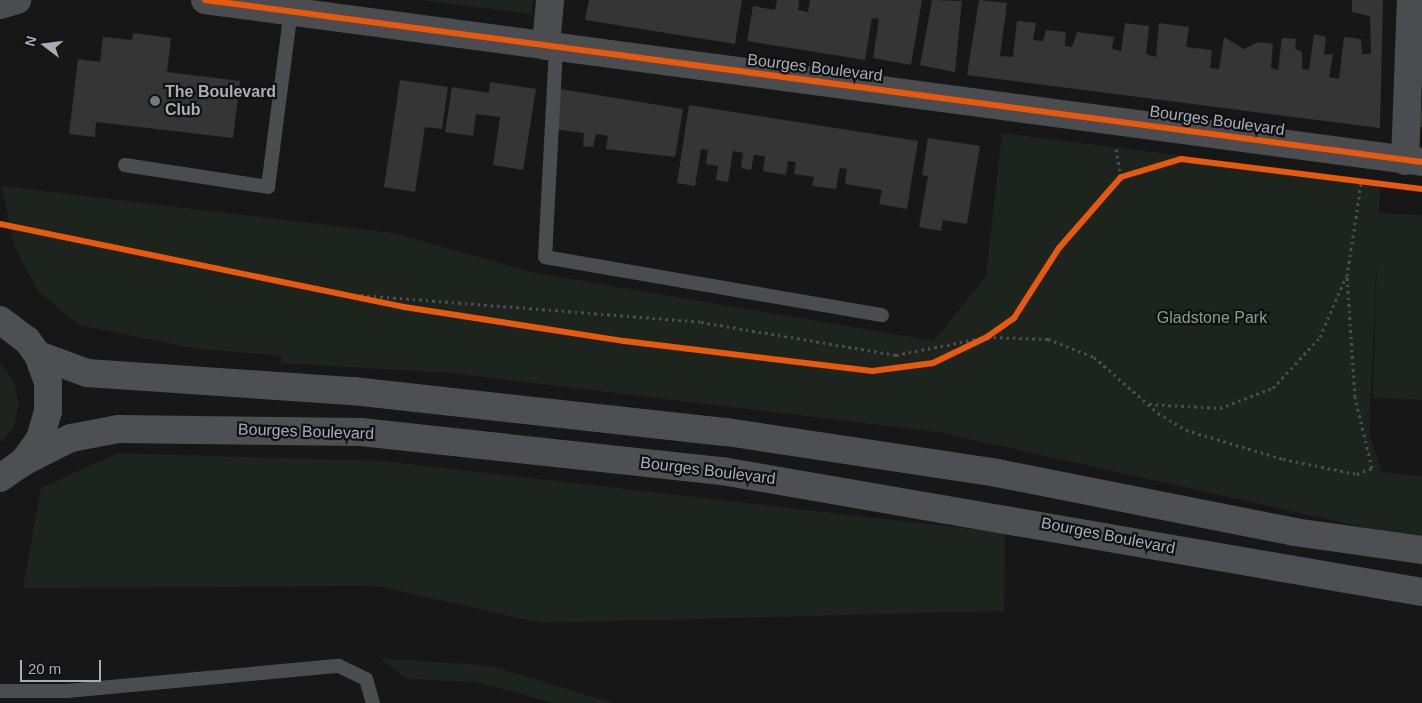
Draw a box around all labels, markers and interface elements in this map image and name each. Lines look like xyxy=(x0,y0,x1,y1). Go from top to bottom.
north arrow xyxy=(20,20,70,70)
text: N xyxy=(21,34,40,48)
street label: Bourges Boulevard xyxy=(746,50,884,86)
place label: The Boulevard Club xyxy=(165,82,276,120)
marker: The Boulevard Club xyxy=(149,95,161,107)
street label: Bourges Boulevard xyxy=(1148,102,1286,140)
park label: Gladstone Park xyxy=(1157,308,1267,328)
street label: Bourges Boulevard xyxy=(238,420,374,444)
street label: Bourges Boulevard xyxy=(639,453,777,489)
street label: Bourges Boulevard xyxy=(1039,514,1177,558)
scale bar xyxy=(22,650,104,682)
text: 20 m xyxy=(28,660,61,677)

